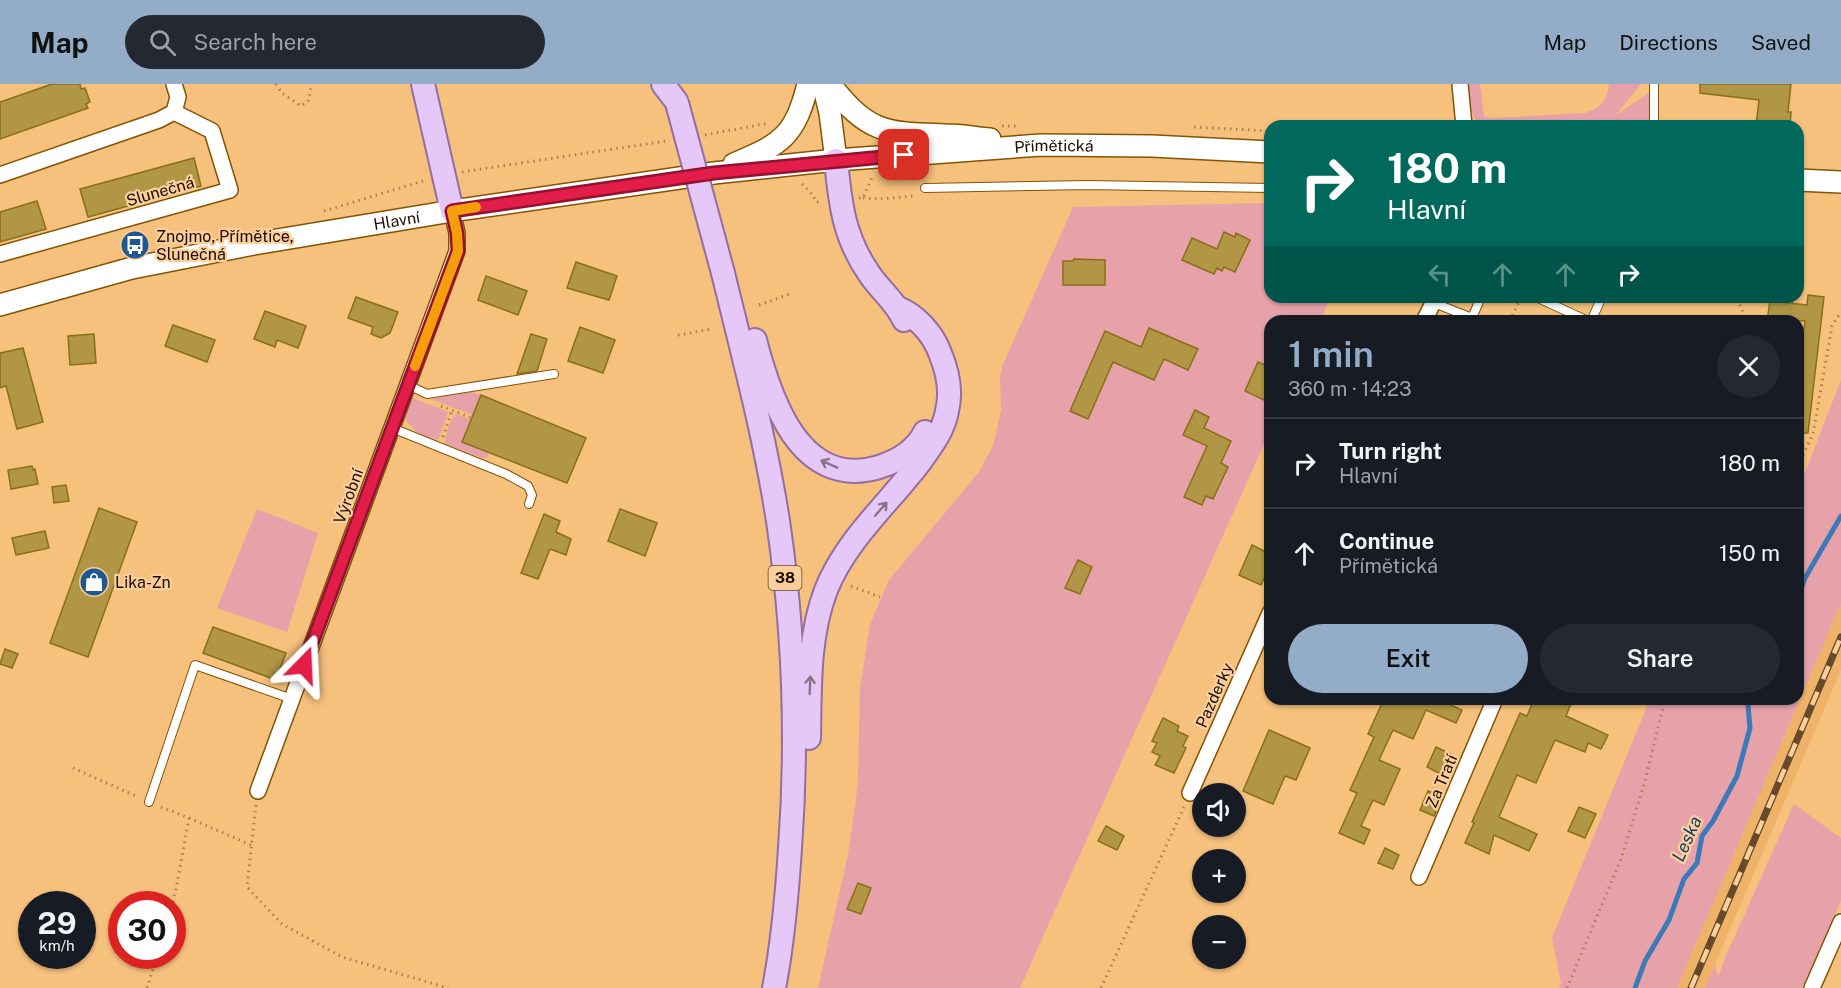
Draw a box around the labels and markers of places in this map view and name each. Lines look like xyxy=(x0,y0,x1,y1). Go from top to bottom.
pin xyxy=(878,129,929,180)
place label: Znojmo, Přímětice, Slunečná xyxy=(156,227,294,264)
bus stop icon: Znojmo, Přímětice, Slunečná xyxy=(119,229,151,261)
shop icon: Lika-Zn xyxy=(78,566,110,598)
place label: Lika-Zn xyxy=(115,573,171,592)

